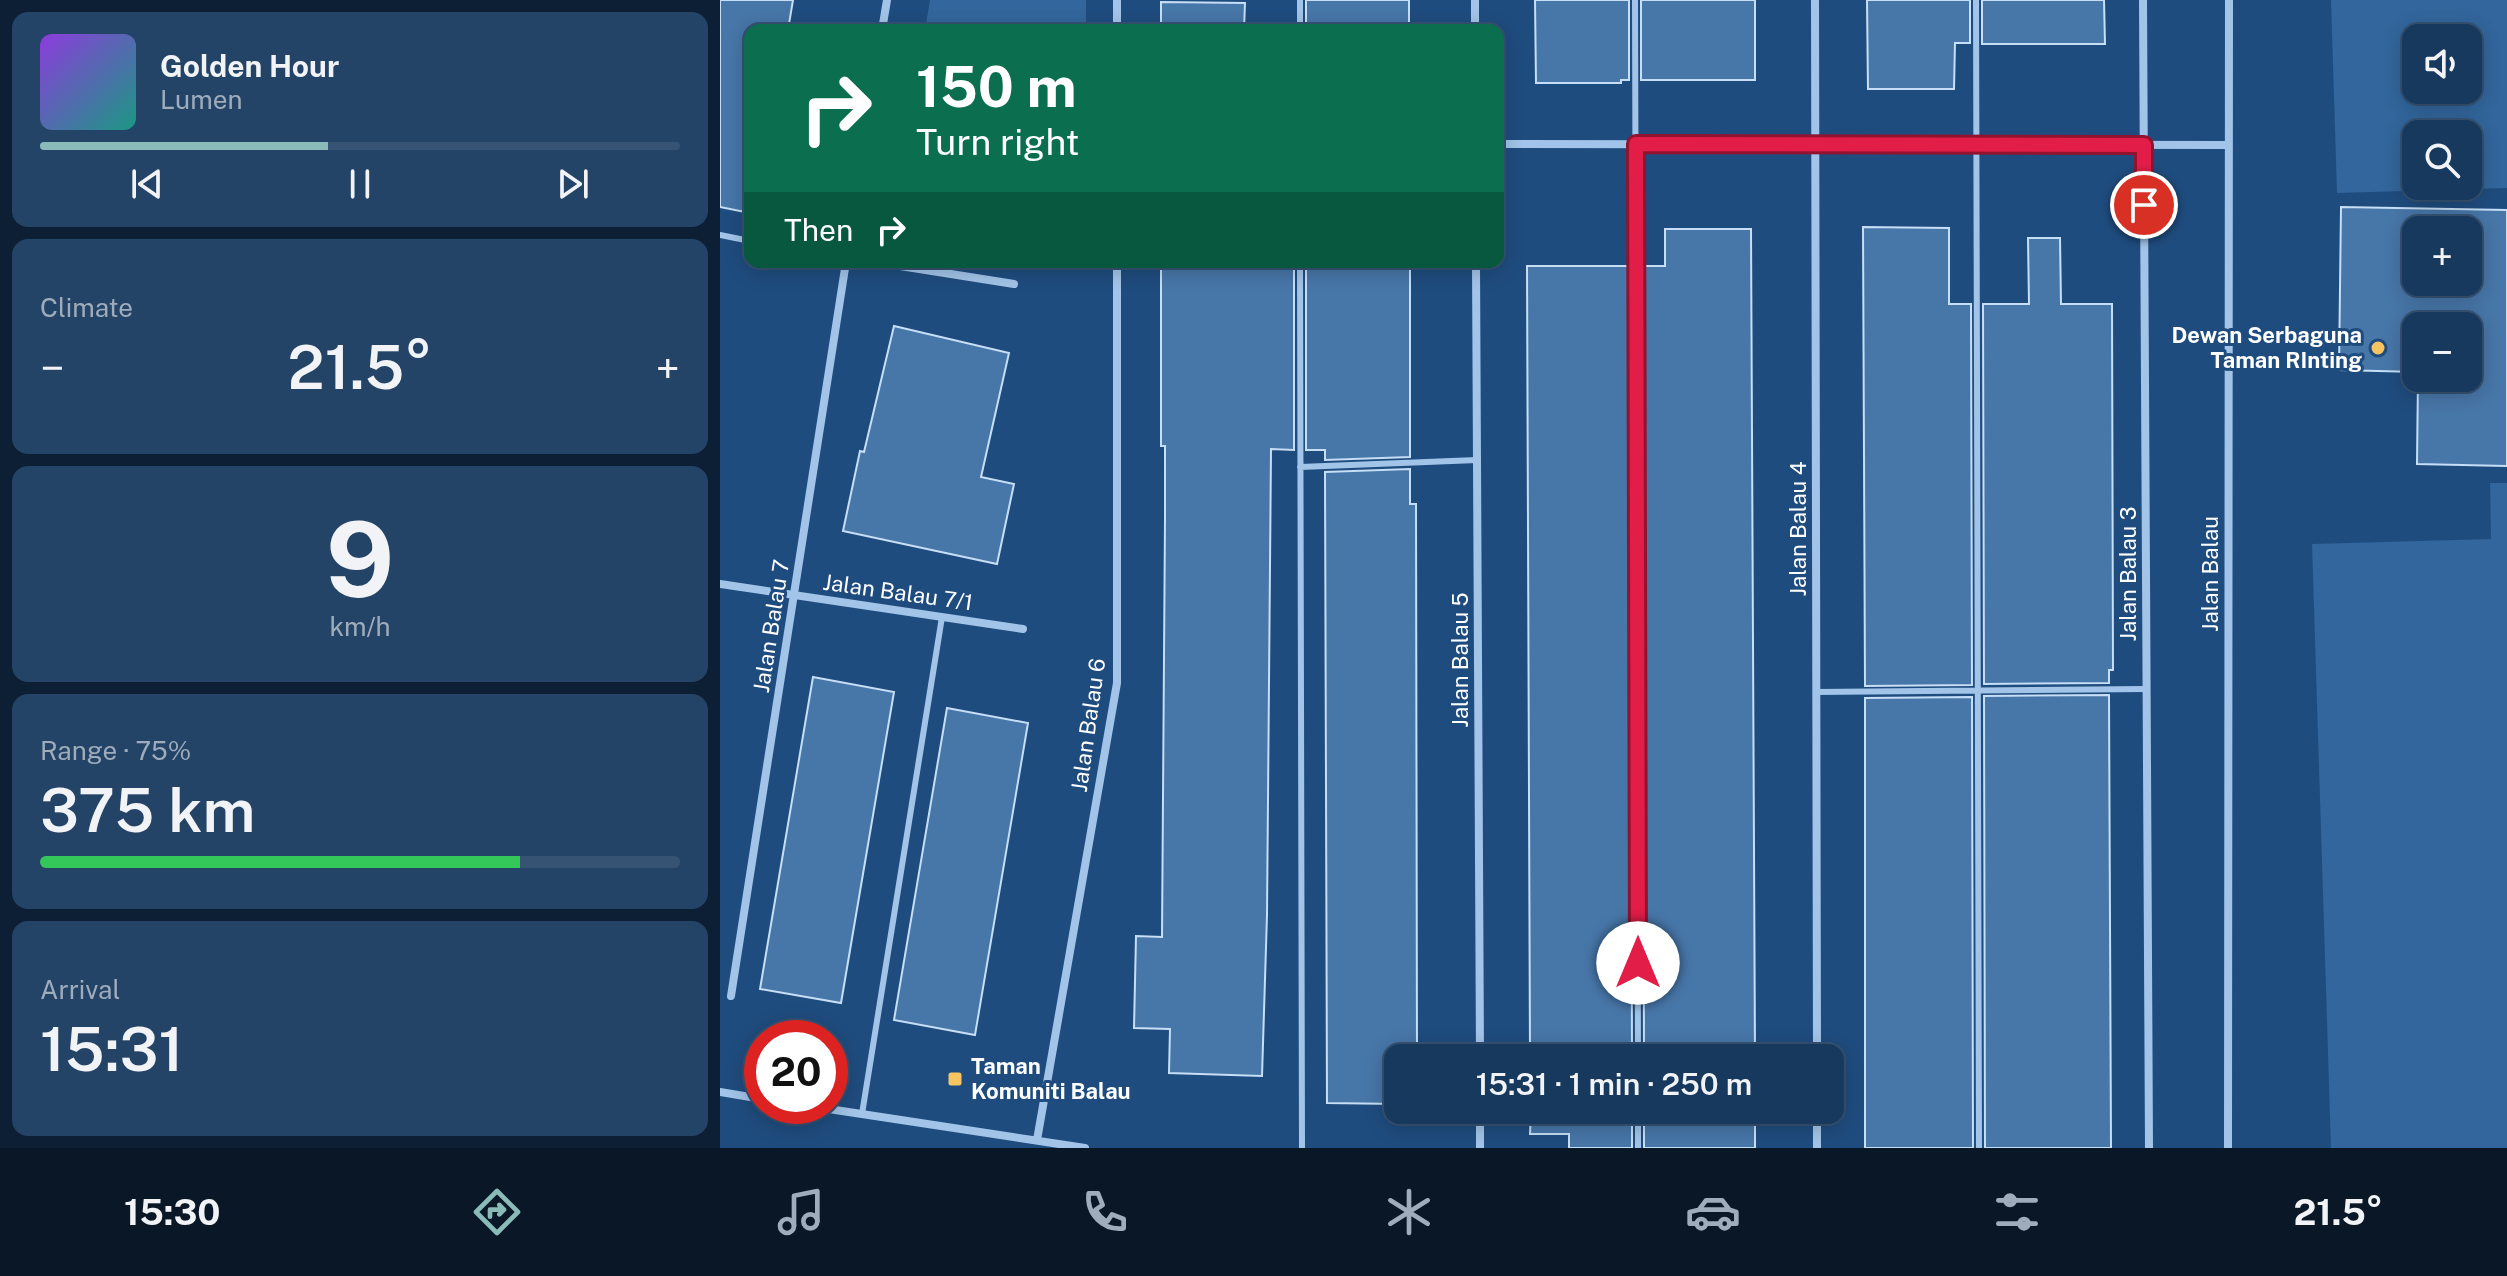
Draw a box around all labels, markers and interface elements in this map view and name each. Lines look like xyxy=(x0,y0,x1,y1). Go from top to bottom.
map controls xyxy=(2402,24,2482,392)
button: sound xyxy=(2402,24,2482,104)
text: Golden Hour xyxy=(160,48,339,84)
text: 150 m xyxy=(916,54,1077,120)
icon: right xyxy=(784,56,888,160)
text: Lumen xyxy=(160,84,243,115)
button: search xyxy=(2402,120,2482,200)
text: Turn right xyxy=(916,121,1079,163)
icon: previous xyxy=(125,162,169,206)
icon: pause xyxy=(338,162,382,206)
icon: next xyxy=(551,162,595,206)
pin xyxy=(2110,171,2178,239)
icon: arrive xyxy=(2122,183,2166,227)
icon: right xyxy=(869,208,913,252)
text: Then xyxy=(784,212,853,248)
button: + xyxy=(2402,216,2482,296)
text: Climate xyxy=(40,292,133,323)
button: − xyxy=(2402,312,2482,392)
place label: Dewan Serbaguna Taman RInting xyxy=(2172,322,2362,373)
text: 21.5° xyxy=(288,332,432,403)
marker: Dewan Serbaguna Taman RInting xyxy=(2369,339,2387,357)
text: − xyxy=(40,342,64,394)
text: + xyxy=(656,342,680,394)
street label: Jalan Balau 4 xyxy=(1785,461,1811,597)
text: 9 xyxy=(326,498,394,620)
street label: Jalan Balau 3 xyxy=(2115,506,2141,642)
street label: Jalan Balau xyxy=(2197,516,2223,632)
street label: Jalan Balau 7 xyxy=(748,558,794,694)
street label: Jalan Balau 7/1 xyxy=(821,569,975,615)
street label: Jalan Balau 5 xyxy=(1447,592,1473,728)
text: km/h xyxy=(329,611,391,642)
street label: Jalan Balau 6 xyxy=(1066,656,1110,794)
text: Range · 75% xyxy=(40,735,191,766)
text: 375 km xyxy=(40,775,256,846)
position arrow xyxy=(1596,921,1680,1005)
text: Arrival xyxy=(40,974,120,1005)
text: 15:31 xyxy=(40,1014,184,1085)
speed limit sign: 20 xyxy=(744,1020,848,1124)
place label: Taman Komuniti Balau xyxy=(971,1053,1131,1104)
text: 15:31 · 1 min · 250 m xyxy=(1476,1066,1752,1102)
marker: Taman Komuniti Balau xyxy=(946,1070,964,1088)
icon: directions xyxy=(469,1184,525,1240)
icon: music xyxy=(773,1184,829,1240)
icon: phone xyxy=(1077,1184,1133,1240)
icon: climate xyxy=(1381,1184,1437,1240)
icon: car xyxy=(1685,1184,1741,1240)
icon: filters xyxy=(1989,1184,2045,1240)
text: 15:30 xyxy=(124,1191,221,1233)
text: 21.5° xyxy=(2294,1191,2383,1233)

